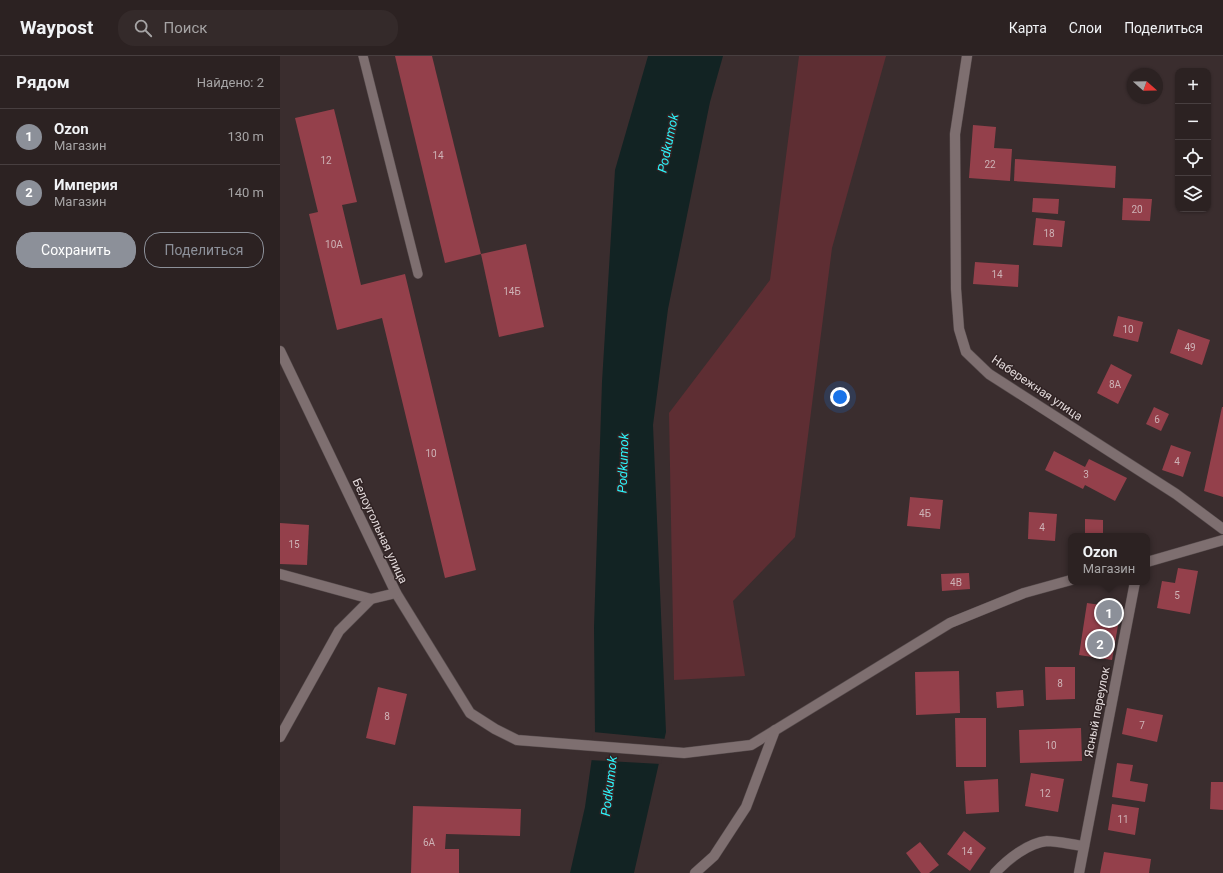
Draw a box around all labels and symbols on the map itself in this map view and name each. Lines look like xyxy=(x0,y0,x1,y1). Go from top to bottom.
north arrow xyxy=(1127,68,1163,104)
water label: Podkumok xyxy=(654,111,682,174)
house number: 14 xyxy=(432,150,444,161)
house number: 12 xyxy=(320,155,332,166)
house number: 22 xyxy=(984,159,996,170)
house number: 20 xyxy=(1131,204,1143,215)
house number: 18 xyxy=(1043,228,1055,239)
house number: 10А xyxy=(325,239,343,250)
house number: 14 xyxy=(991,269,1003,280)
house number: 14Б xyxy=(503,286,521,297)
house number: 10 xyxy=(1122,324,1134,335)
house number: 49 xyxy=(1184,342,1196,353)
street label: Набережная улица xyxy=(989,352,1085,424)
house number: 8А xyxy=(1109,379,1122,390)
your location xyxy=(830,387,850,407)
house number: 6 xyxy=(1154,414,1160,425)
water label: Podkumok xyxy=(614,432,632,493)
house number: 10 xyxy=(425,448,437,459)
house number: 4 xyxy=(1174,456,1180,467)
house number: 3 xyxy=(1083,469,1089,480)
street label: Белоугольная улица xyxy=(349,476,411,586)
house number: 4Б xyxy=(919,508,931,519)
house number: 4 xyxy=(1039,522,1045,533)
house number: 15 xyxy=(288,539,300,550)
house number: 4В xyxy=(950,577,962,588)
house number: 5 xyxy=(1174,590,1180,601)
pin: 1 xyxy=(1096,598,1122,628)
pin: 2 xyxy=(1087,629,1113,659)
street label: Ясный переулок xyxy=(1081,665,1113,759)
house number: 8 xyxy=(1057,678,1063,689)
house number: 8 xyxy=(384,711,390,722)
house number: 7 xyxy=(1139,720,1145,731)
house number: 10 xyxy=(1045,740,1057,751)
water label: Podkumok xyxy=(598,755,620,817)
house number: 12 xyxy=(1039,788,1051,799)
house number: 11 xyxy=(1117,814,1129,825)
house number: 6А xyxy=(423,837,436,848)
house number: 14 xyxy=(961,846,973,857)

